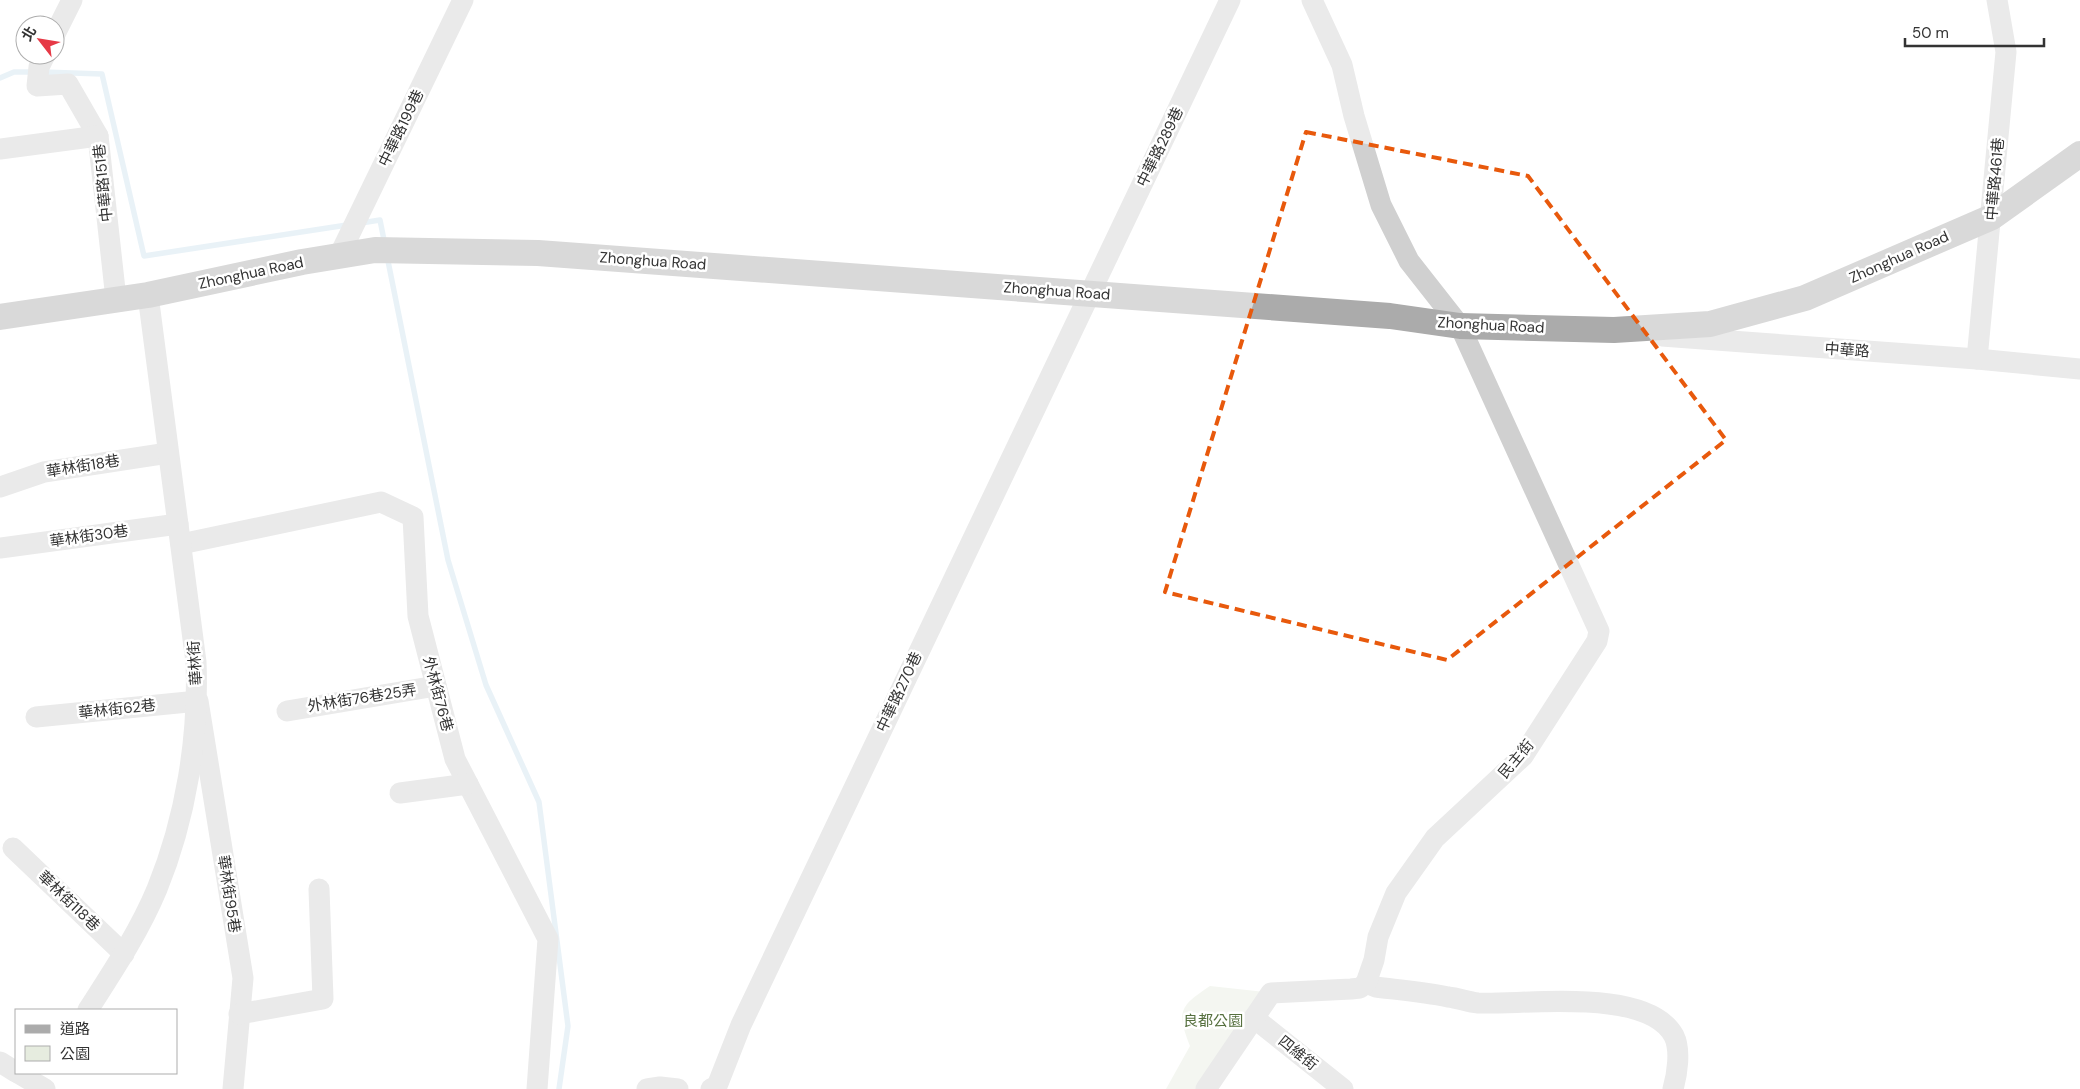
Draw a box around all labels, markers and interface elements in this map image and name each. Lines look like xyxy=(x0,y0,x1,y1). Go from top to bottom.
north arrow xyxy=(15,15,65,65)
scale bar xyxy=(1905,15,2044,47)
text: 北 xyxy=(18,23,40,44)
text: 50 m xyxy=(1912,23,1949,43)
street label: 中華路199巷 xyxy=(374,86,428,170)
street label: 中華路289巷 xyxy=(1132,104,1188,190)
street label: 中華路461巷 xyxy=(1981,137,2009,221)
street label: 中華路151巷 xyxy=(89,143,117,223)
street label: Zhonghua Road xyxy=(1846,226,1952,288)
street label: Zhonghua Road xyxy=(599,247,707,275)
street label: Zhonghua Road xyxy=(197,252,305,294)
street label: Zhonghua Road xyxy=(1003,277,1111,305)
street label: Zhonghua Road xyxy=(1437,312,1545,338)
street label: 中華路 xyxy=(1824,338,1870,362)
street label: 華林街18巷 xyxy=(45,450,121,482)
street label: 華林街30巷 xyxy=(48,521,130,551)
street label: 華林街 xyxy=(183,640,207,686)
street label: 中華路270巷 xyxy=(872,649,926,735)
street label: 外林街76巷 xyxy=(418,654,458,734)
street label: 外林街76巷25弄 xyxy=(306,680,418,716)
street label: 華林街62巷 xyxy=(77,695,157,723)
street label: 民主街 xyxy=(1494,735,1538,783)
street label: 華林街95巷 xyxy=(213,854,245,934)
street label: 華林街118巷 xyxy=(34,867,104,935)
legend xyxy=(15,1009,178,1074)
park label: 良都公園 xyxy=(1183,1011,1243,1031)
text: 道路 xyxy=(60,1019,90,1039)
street label: 四維街 xyxy=(1274,1031,1322,1075)
text: 公園 xyxy=(60,1044,90,1064)

